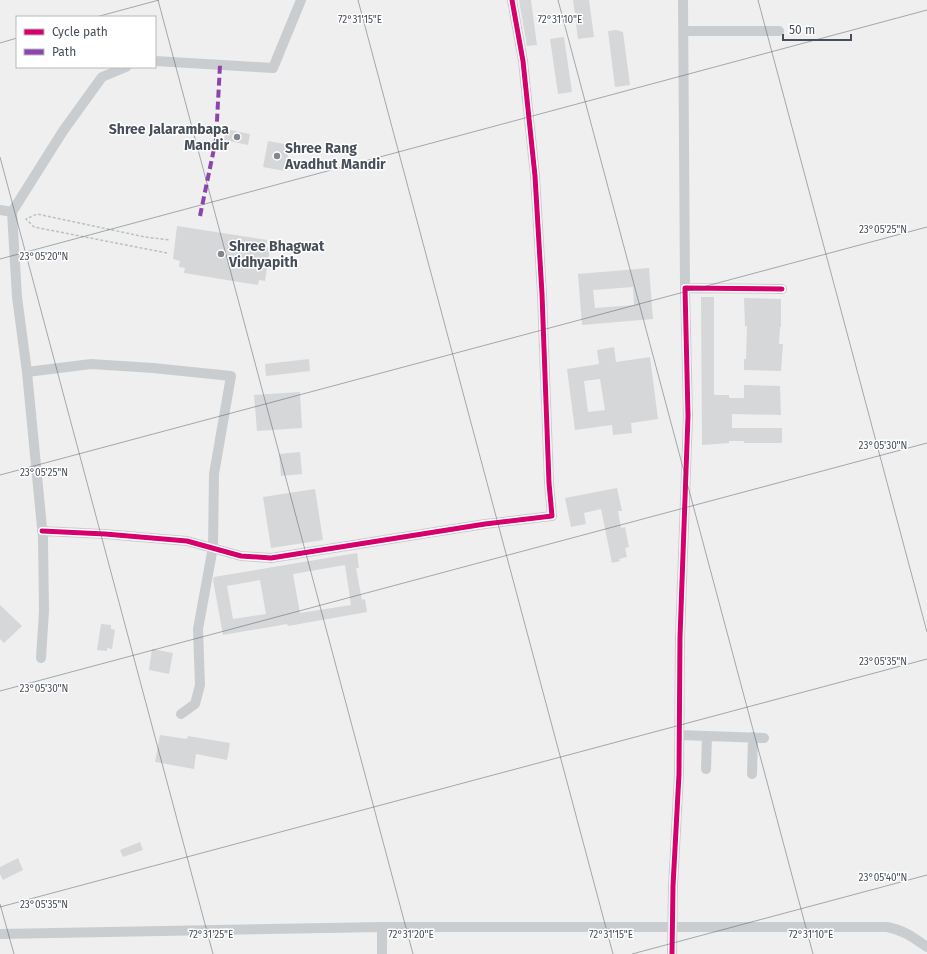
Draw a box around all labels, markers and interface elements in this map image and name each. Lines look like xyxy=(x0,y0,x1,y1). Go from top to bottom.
text: 72°31'15"E xyxy=(338,14,382,26)
text: 72°31'10"E xyxy=(538,14,582,26)
legend xyxy=(16,16,156,68)
scale bar xyxy=(783,16,851,42)
text: 50 m xyxy=(789,23,815,37)
text: Cycle path xyxy=(52,25,108,39)
text: Path xyxy=(52,45,76,59)
place label: Shree Jalarambapa Mandir xyxy=(109,121,229,154)
marker: Shree Jalarambapa Mandir xyxy=(232,132,242,142)
place label: Shree Rang Avadhut Mandir xyxy=(284,140,386,173)
marker: Shree Rang Avadhut Mandir xyxy=(272,151,282,161)
text: 23°05'25"N xyxy=(859,224,907,236)
place label: Shree Bhagwat Vidhyapith xyxy=(228,238,325,271)
marker: Shree Bhagwat Vidhyapith xyxy=(216,249,226,259)
text: 23°05'20"N xyxy=(20,251,68,263)
text: 23°05'30"N xyxy=(859,440,907,452)
text: 23°05'25"N xyxy=(20,467,68,479)
text: 23°05'35"N xyxy=(859,656,907,668)
text: 23°05'30"N xyxy=(20,683,68,695)
text: 23°05'40"N xyxy=(859,872,907,884)
text: 23°05'35"N xyxy=(20,899,68,911)
text: 72°31'25"E xyxy=(189,929,233,941)
text: 72°31'20"E xyxy=(388,929,434,941)
text: 72°31'15"E xyxy=(589,929,633,941)
text: 72°31'10"E xyxy=(789,929,833,941)

